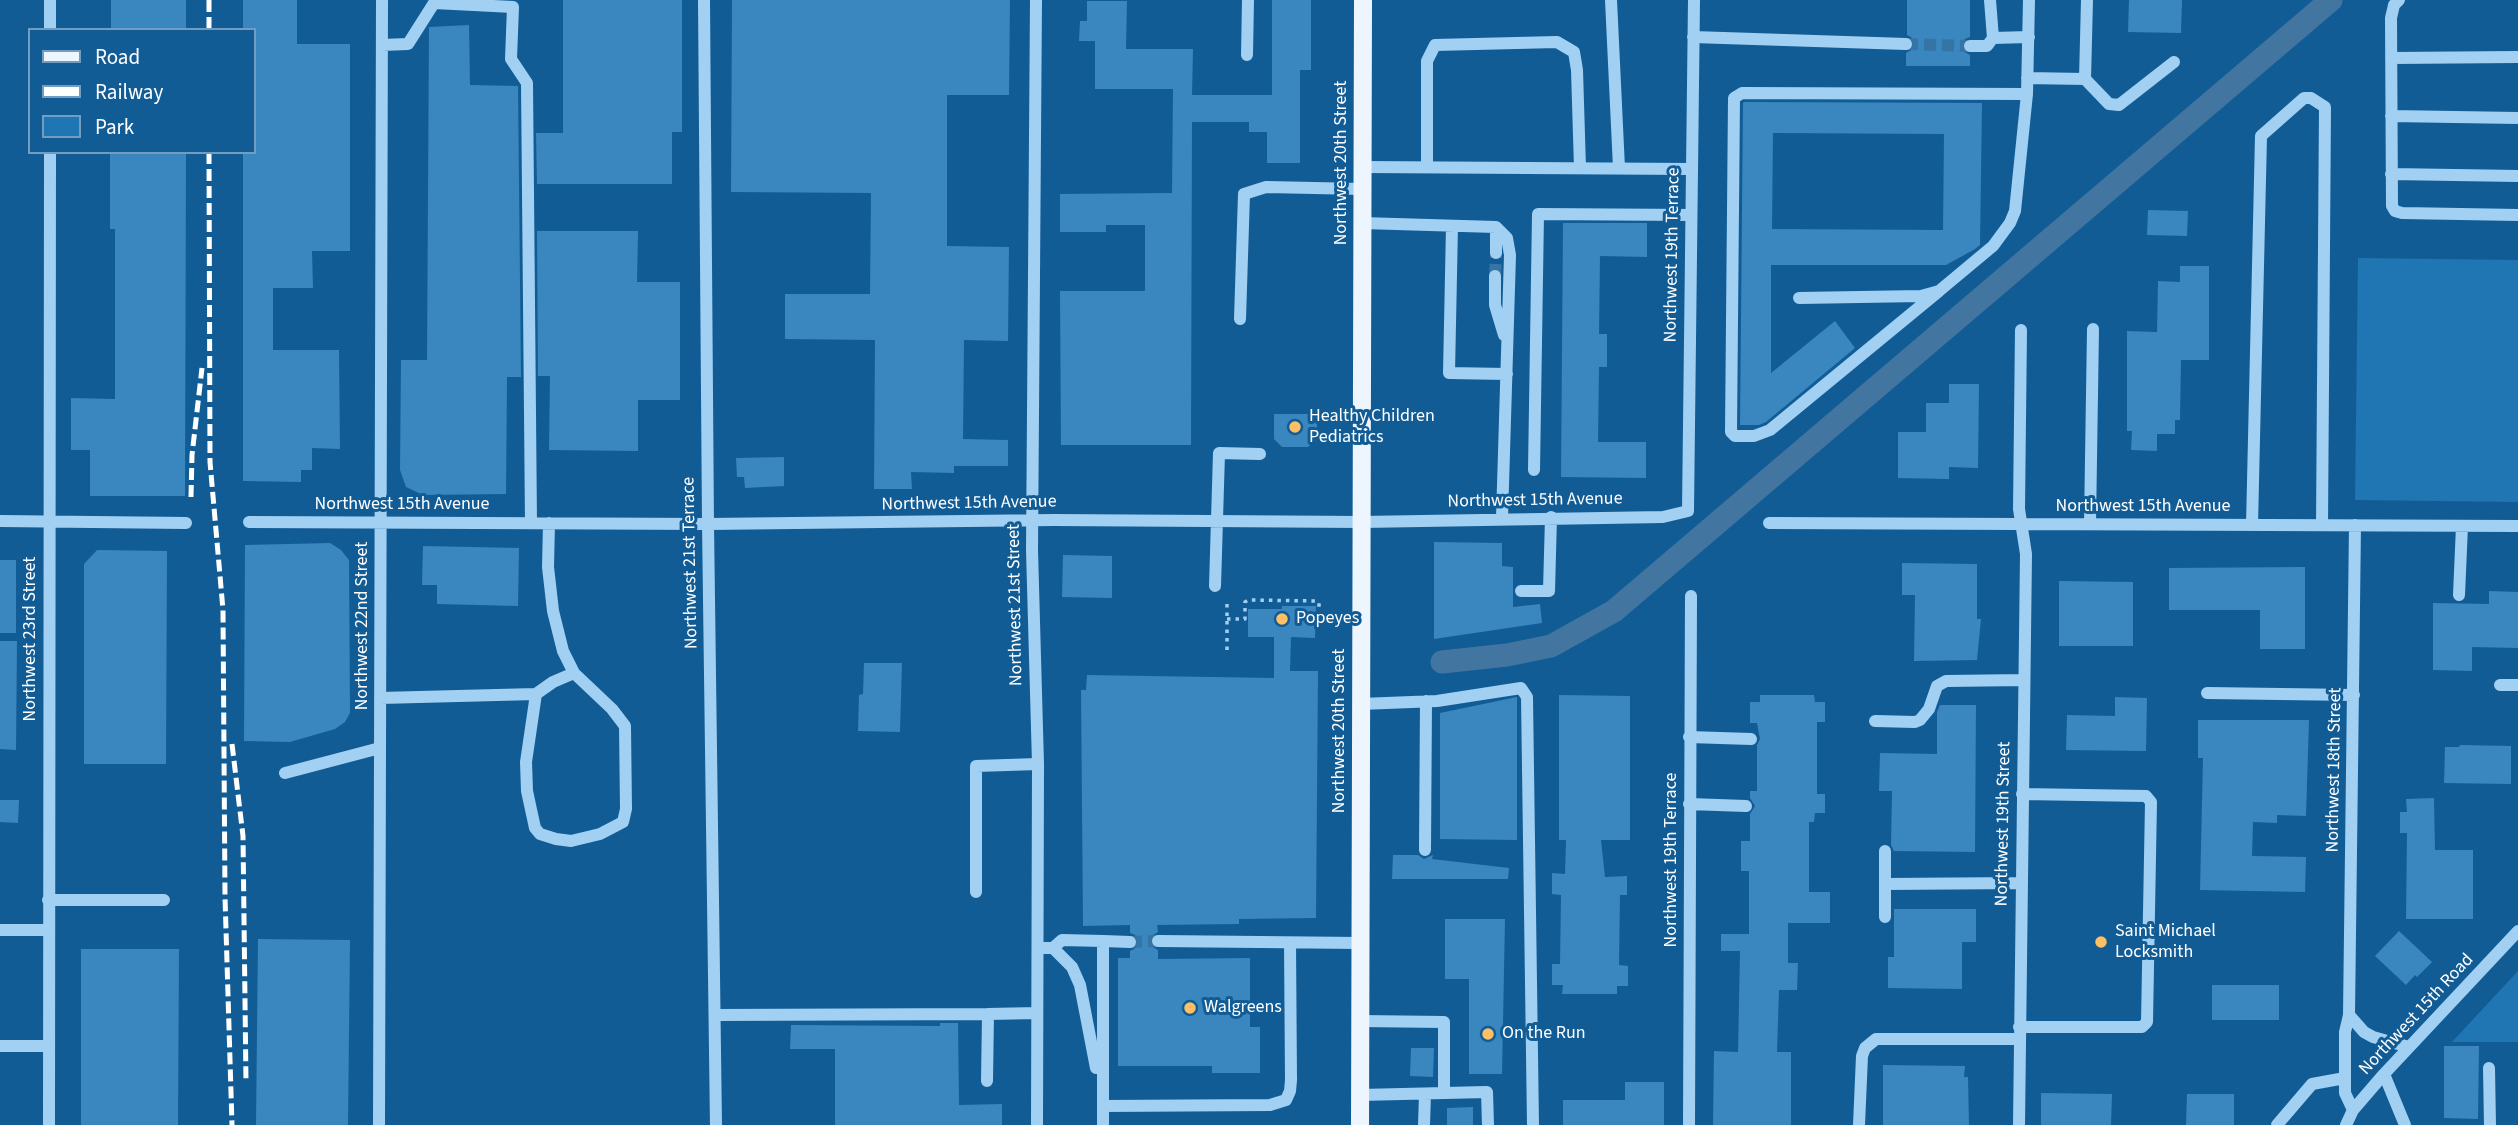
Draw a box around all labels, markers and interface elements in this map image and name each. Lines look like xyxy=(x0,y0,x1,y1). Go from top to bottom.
legend xyxy=(28,28,256,154)
text: Road xyxy=(95,42,140,72)
text: Railway xyxy=(95,77,163,107)
street label: Northwest 20th Street xyxy=(1331,81,1353,245)
text: Park xyxy=(95,112,134,142)
street label: Northwest 19th Terrace xyxy=(1661,167,1685,343)
place label: Healthy Children Pediatrics xyxy=(1309,406,1435,448)
marker: Healthy Children Pediatrics xyxy=(1287,419,1303,435)
street label: Northwest 21st Terrace xyxy=(679,477,703,649)
street label: Northwest 15th Avenue xyxy=(1447,489,1623,513)
street label: Northwest 15th Avenue xyxy=(881,492,1057,516)
street label: Northwest 15th Avenue xyxy=(314,494,490,516)
street label: Northwest 15th Avenue xyxy=(2055,496,2231,518)
street label: Northwest 21st Street xyxy=(1004,524,1028,686)
street label: Northwest 22nd Street xyxy=(352,542,374,710)
street label: Northwest 23rd Street xyxy=(20,557,42,721)
place label: Popeyes xyxy=(1296,608,1359,630)
marker: Popeyes xyxy=(1274,611,1290,627)
street label: Northwest 20th Street xyxy=(1329,649,1351,813)
street label: Northwest 18th Street xyxy=(2323,687,2347,853)
street label: Northwest 19th Street xyxy=(1992,741,2016,907)
street label: Northwest 19th Terrace xyxy=(1661,773,1683,947)
place label: Saint Michael Locksmith xyxy=(2115,921,2216,964)
marker: Saint Michael Locksmith xyxy=(2093,934,2109,950)
street label: Northwest 15th Road xyxy=(2355,950,2479,1080)
place label: Walgreens xyxy=(1204,997,1282,1019)
marker: Walgreens xyxy=(1182,1000,1198,1016)
place label: On the Run xyxy=(1502,1023,1586,1045)
marker: On the Run xyxy=(1480,1026,1496,1042)

